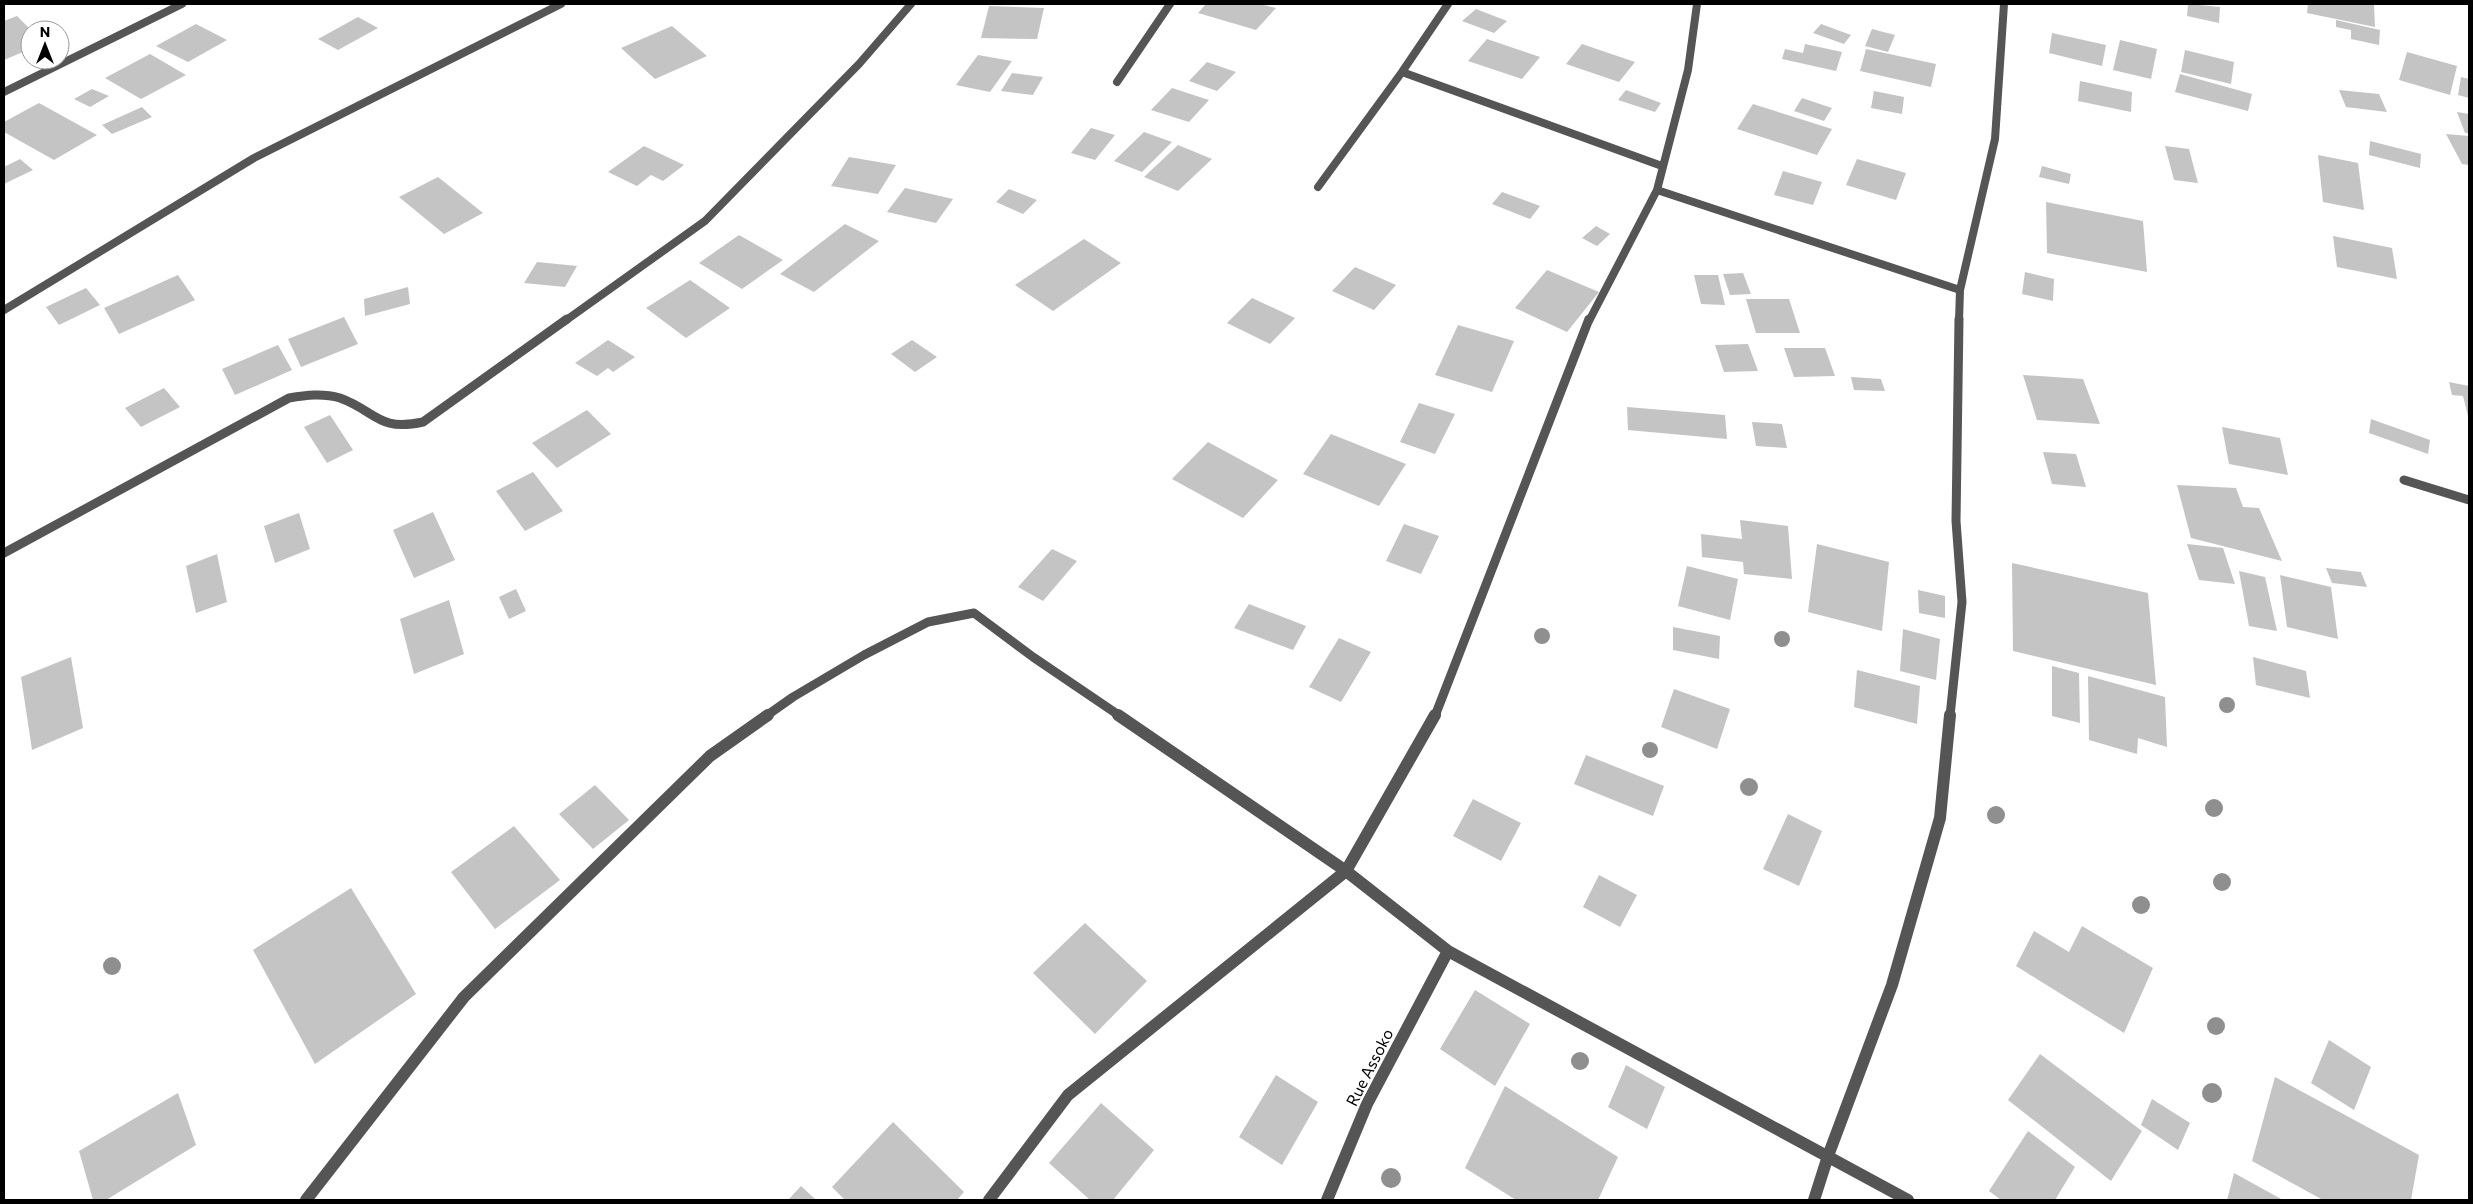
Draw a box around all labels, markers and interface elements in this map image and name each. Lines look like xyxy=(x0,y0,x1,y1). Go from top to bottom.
north arrow xyxy=(20,20,70,70)
text: N xyxy=(40,23,50,40)
street label: Rue Assoko xyxy=(1341,1025,1397,1109)

